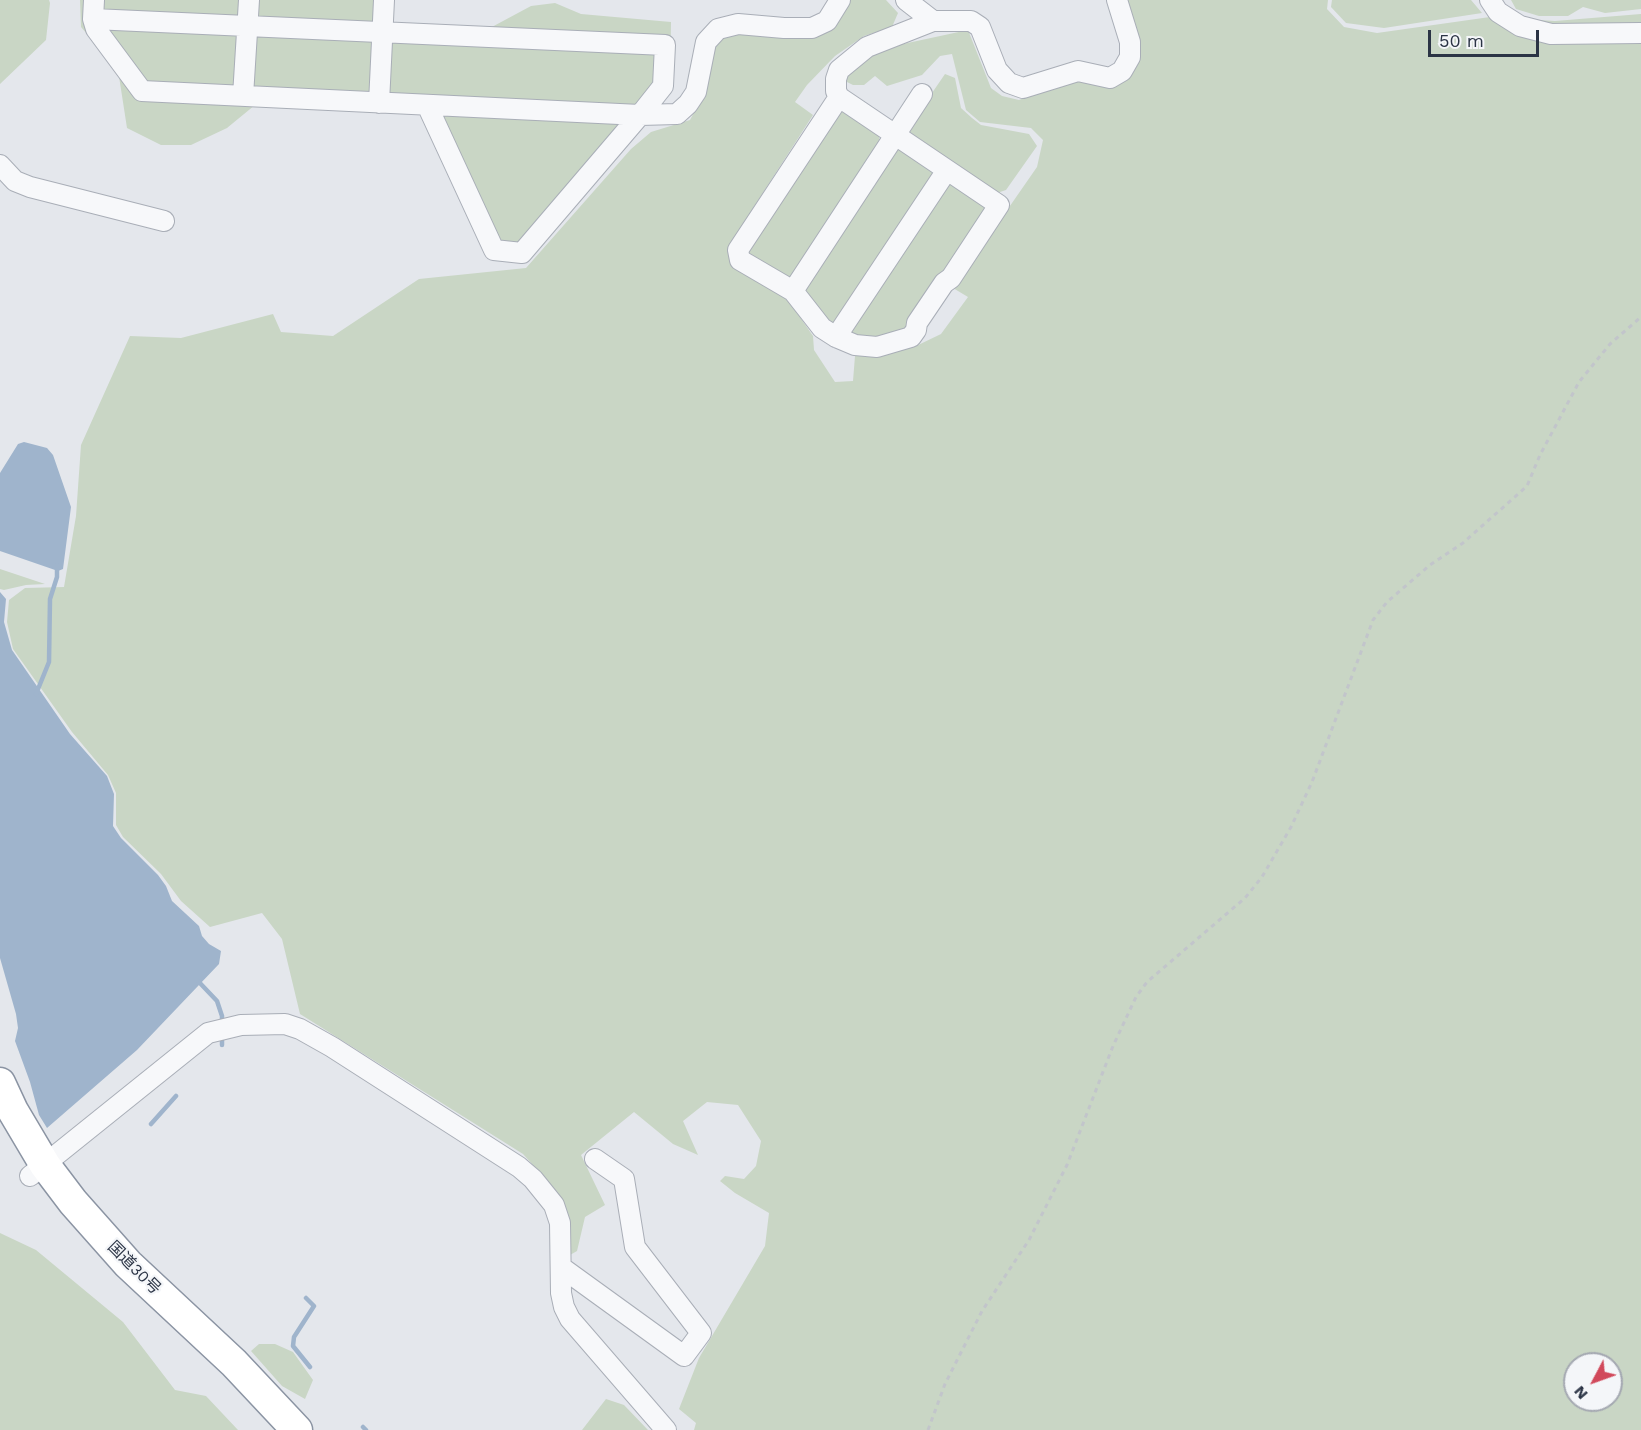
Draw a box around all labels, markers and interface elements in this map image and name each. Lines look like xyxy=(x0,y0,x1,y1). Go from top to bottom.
scale bar xyxy=(1431,18,1542,56)
text: 50 m xyxy=(1439,30,1484,51)
street label: 国道30号 xyxy=(103,1237,165,1299)
north arrow xyxy=(1563,1352,1623,1412)
text: N xyxy=(1569,1382,1592,1404)

